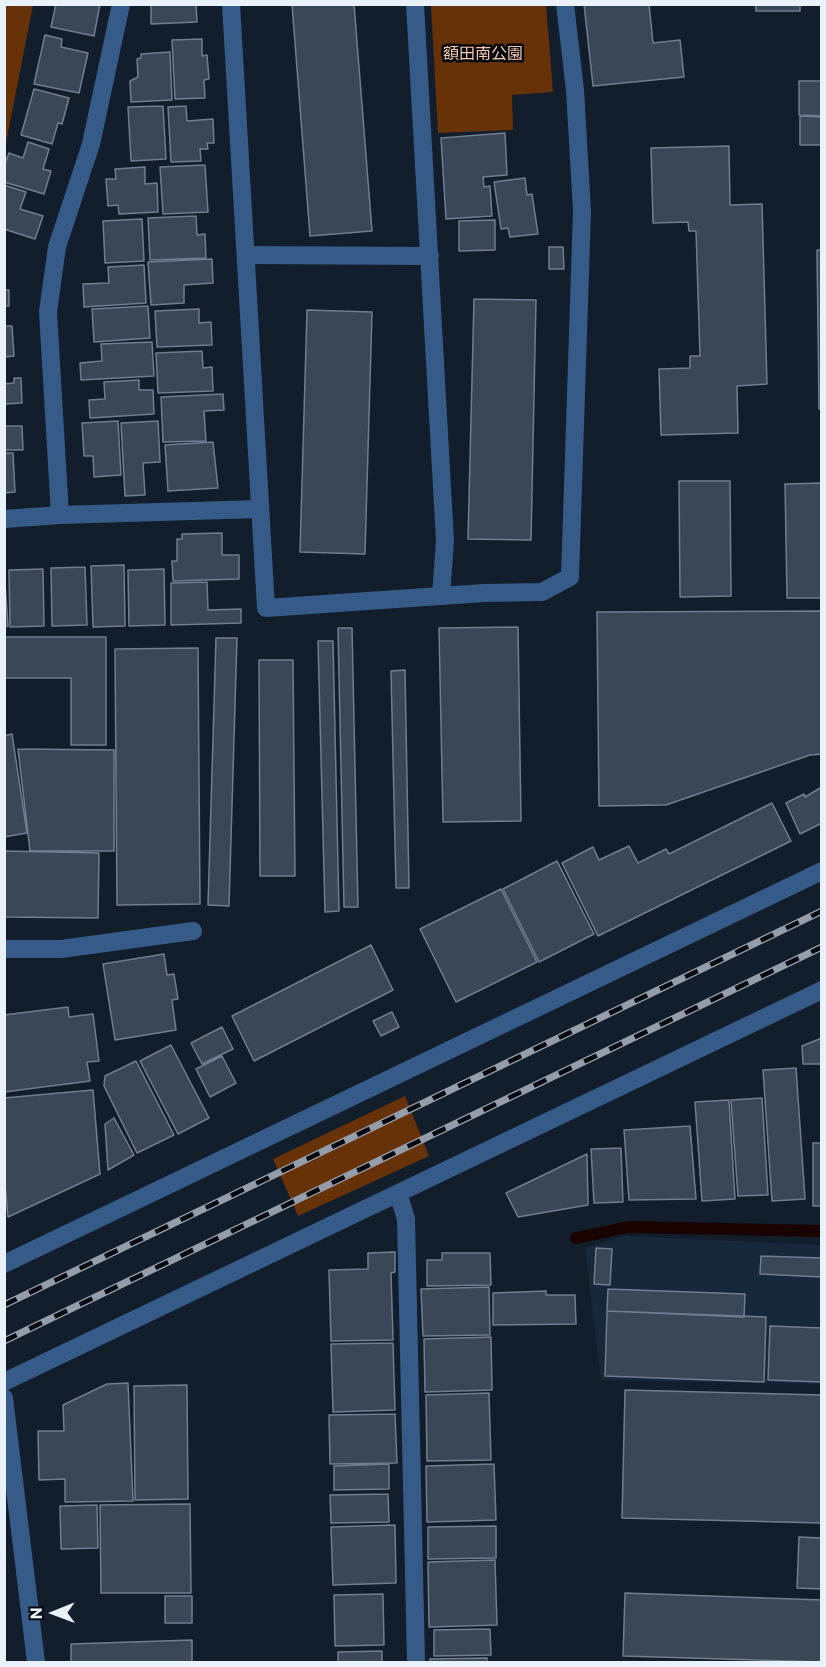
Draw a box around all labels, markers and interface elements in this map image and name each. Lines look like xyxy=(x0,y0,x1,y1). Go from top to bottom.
park label: 額田南公園 xyxy=(443,44,523,64)
north arrow xyxy=(24,1583,84,1643)
text: N xyxy=(26,1607,45,1619)

